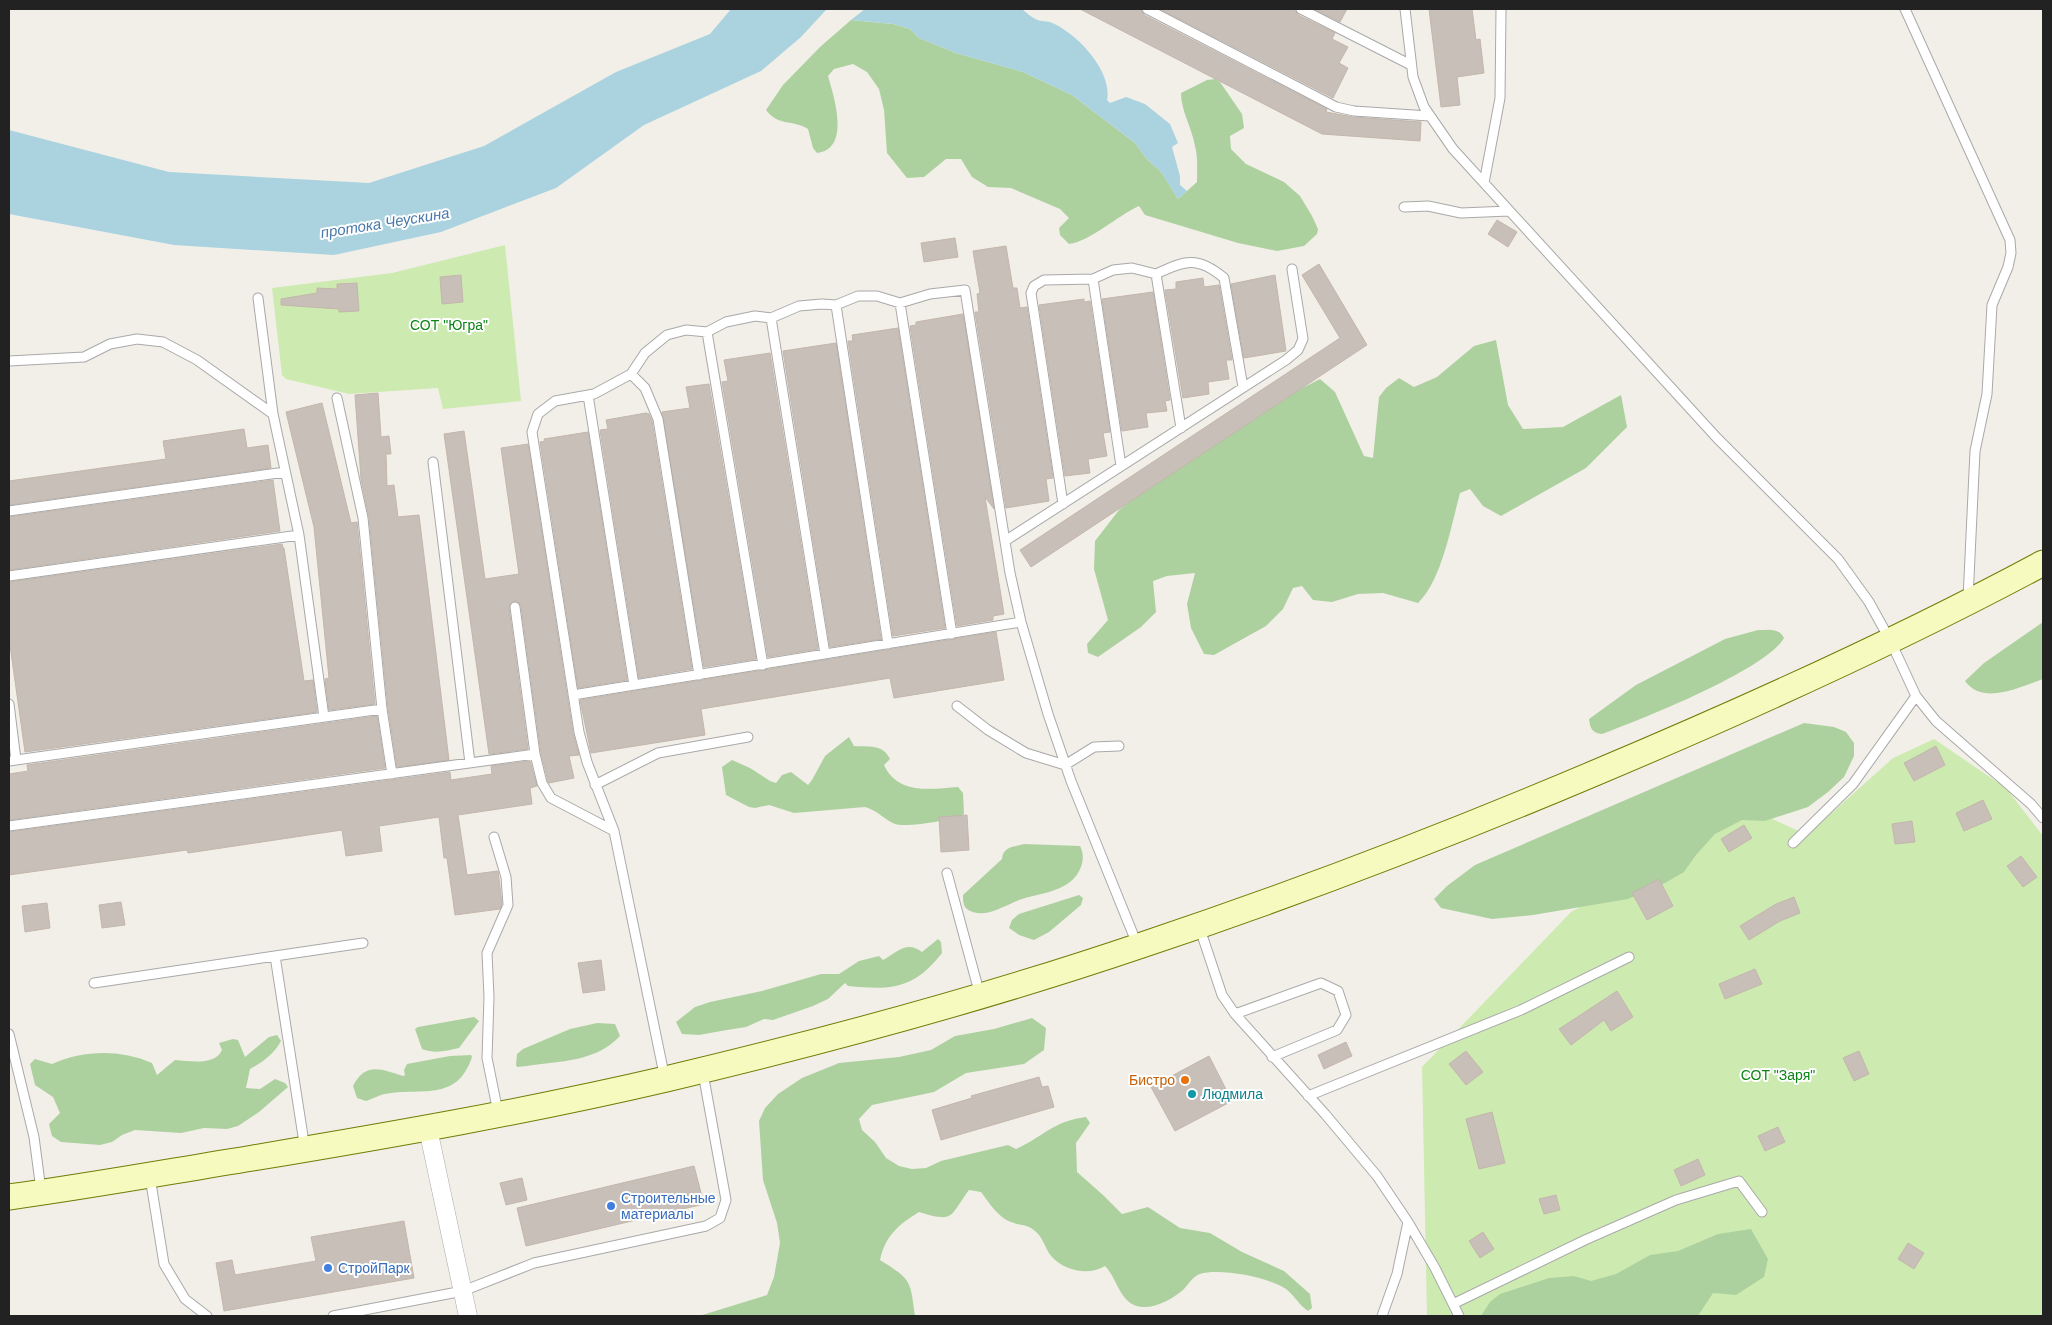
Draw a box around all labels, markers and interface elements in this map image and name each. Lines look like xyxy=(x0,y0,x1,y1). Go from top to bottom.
water label: протока Чеускина xyxy=(319,204,451,241)
park label: СОТ "Югра" xyxy=(410,317,488,333)
park label: СОТ "Заря" xyxy=(1741,1067,1815,1083)
place label: Бистро xyxy=(1129,1072,1175,1088)
marker: Бистро xyxy=(1179,1074,1191,1086)
place label: Людмила xyxy=(1202,1086,1263,1102)
marker: Людмила xyxy=(1186,1088,1198,1100)
place label: Строительные материалы xyxy=(621,1190,716,1222)
marker: Строительные материалы xyxy=(605,1200,617,1212)
place label: СтройПарк xyxy=(338,1260,411,1276)
marker: СтройПарк xyxy=(322,1262,334,1274)

